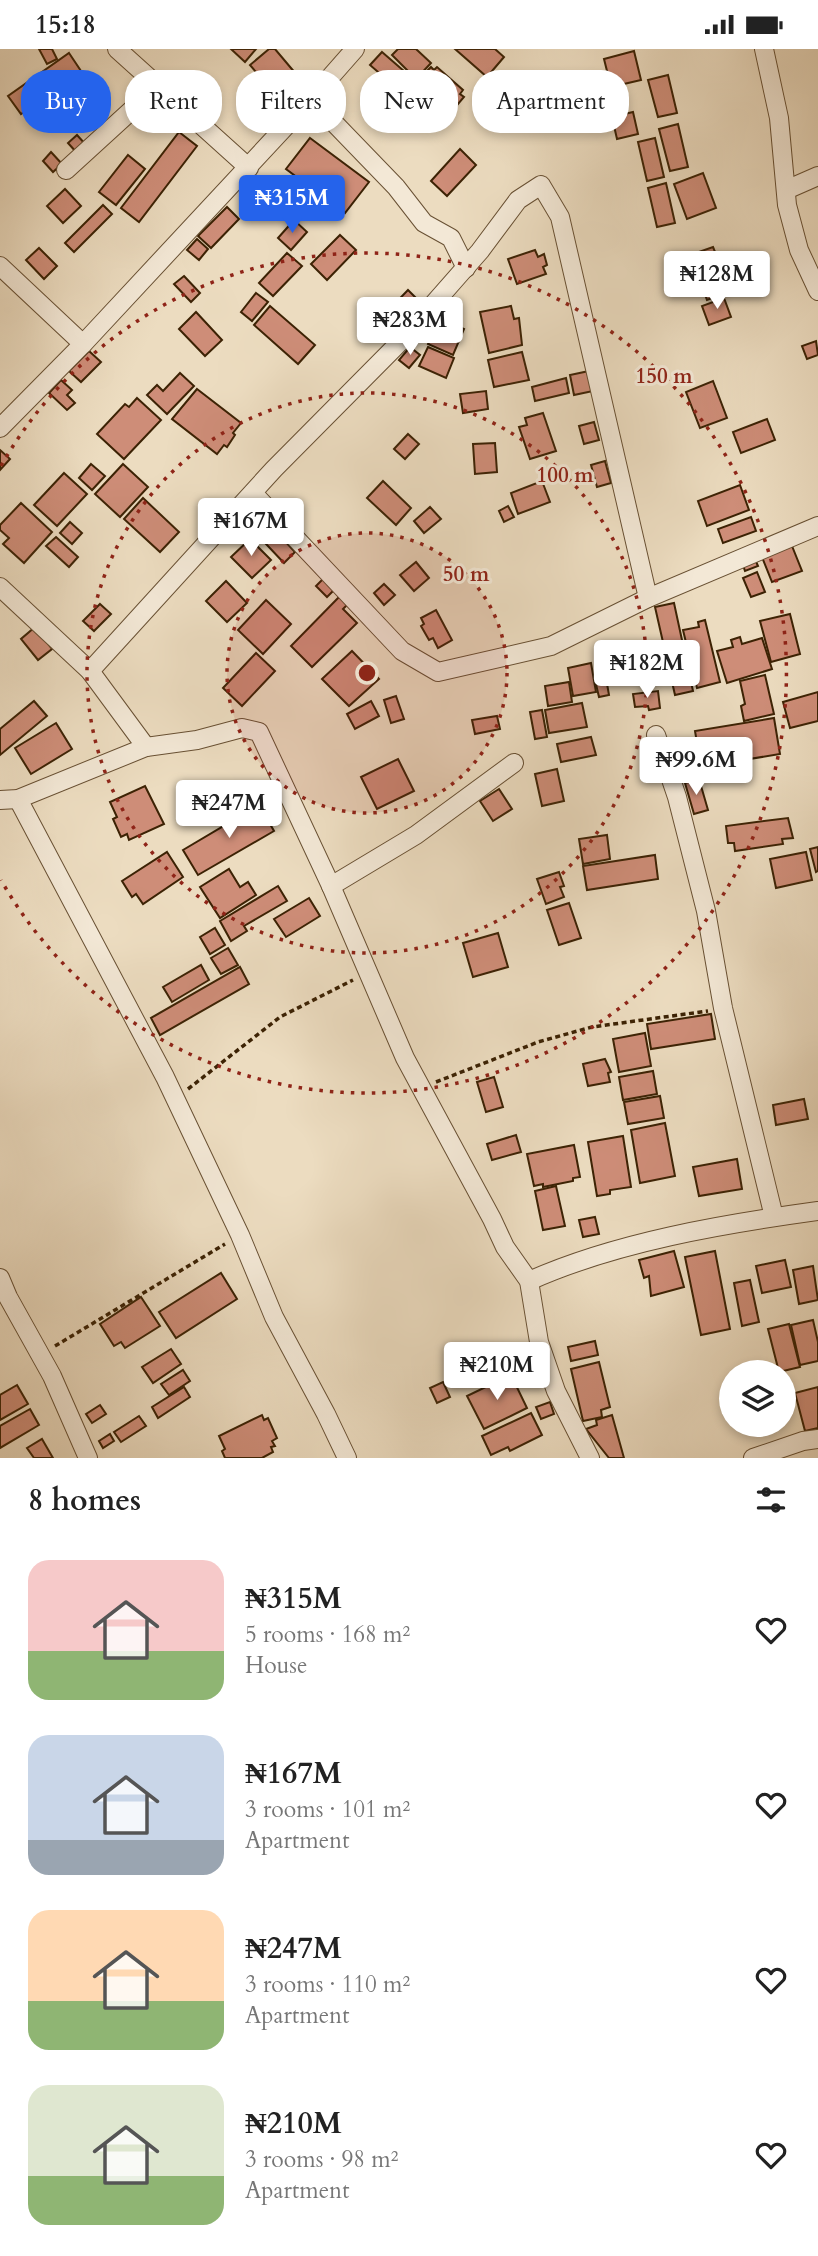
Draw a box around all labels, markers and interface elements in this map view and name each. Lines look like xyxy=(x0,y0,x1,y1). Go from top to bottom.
text: 15:18 xyxy=(35,7,96,42)
chip: Buy xyxy=(21,70,111,133)
chip: Rent xyxy=(125,70,222,133)
chip: Filters xyxy=(236,70,346,133)
chip: New xyxy=(360,70,458,133)
chip: Apartment xyxy=(472,70,629,133)
pin: ₦315M xyxy=(243,176,341,235)
text: ₦315M xyxy=(255,182,329,213)
pin: ₦128M xyxy=(668,251,766,311)
text: ₦128M xyxy=(680,258,754,289)
pin: ₦283M xyxy=(361,297,459,357)
text: ₦283M xyxy=(373,304,447,335)
text: 150 m xyxy=(635,362,693,391)
text: 100 m xyxy=(536,461,594,490)
pin: ₦167M xyxy=(202,498,300,558)
text: ₦167M xyxy=(214,505,288,536)
text: 50 m xyxy=(443,560,490,589)
pin: ₦182M xyxy=(598,641,696,700)
text: ₦182M xyxy=(610,647,684,678)
centre of rings xyxy=(355,661,379,685)
pin: ₦99.6M xyxy=(639,737,753,797)
text: ₦99.6M xyxy=(656,744,736,775)
pin: ₦247M xyxy=(180,781,278,840)
text: ₦247M xyxy=(192,787,266,818)
pin: ₦210M xyxy=(448,1343,546,1402)
text: ₦210M xyxy=(460,1349,534,1380)
map controls xyxy=(719,1360,796,1437)
button: layers xyxy=(719,1360,796,1437)
text: 8 homes xyxy=(28,1480,141,1521)
icon: filters xyxy=(752,1481,790,1519)
text: ₦315M xyxy=(245,1578,342,1619)
icon: home xyxy=(84,1588,168,1672)
icon: heart xyxy=(752,1611,790,1649)
text: 5 rooms · 168 m² xyxy=(245,1619,410,1650)
text: House xyxy=(245,1650,307,1681)
text: ₦167M xyxy=(245,1753,342,1794)
icon: home xyxy=(84,1763,168,1847)
icon: heart xyxy=(752,1786,790,1824)
text: 3 rooms · 101 m² xyxy=(245,1794,410,1825)
text: Apartment xyxy=(245,1825,349,1856)
text: ₦247M xyxy=(245,1928,342,1969)
icon: home xyxy=(84,1938,168,2022)
icon: heart xyxy=(752,1961,790,1999)
text: 3 rooms · 110 m² xyxy=(245,1969,410,2000)
text: Apartment xyxy=(245,2000,349,2031)
text: ₦210M xyxy=(245,2103,342,2144)
icon: home xyxy=(84,2113,168,2197)
icon: heart xyxy=(752,2136,790,2174)
text: 3 rooms · 98 m² xyxy=(245,2144,398,2175)
text: Apartment xyxy=(245,2175,349,2206)

